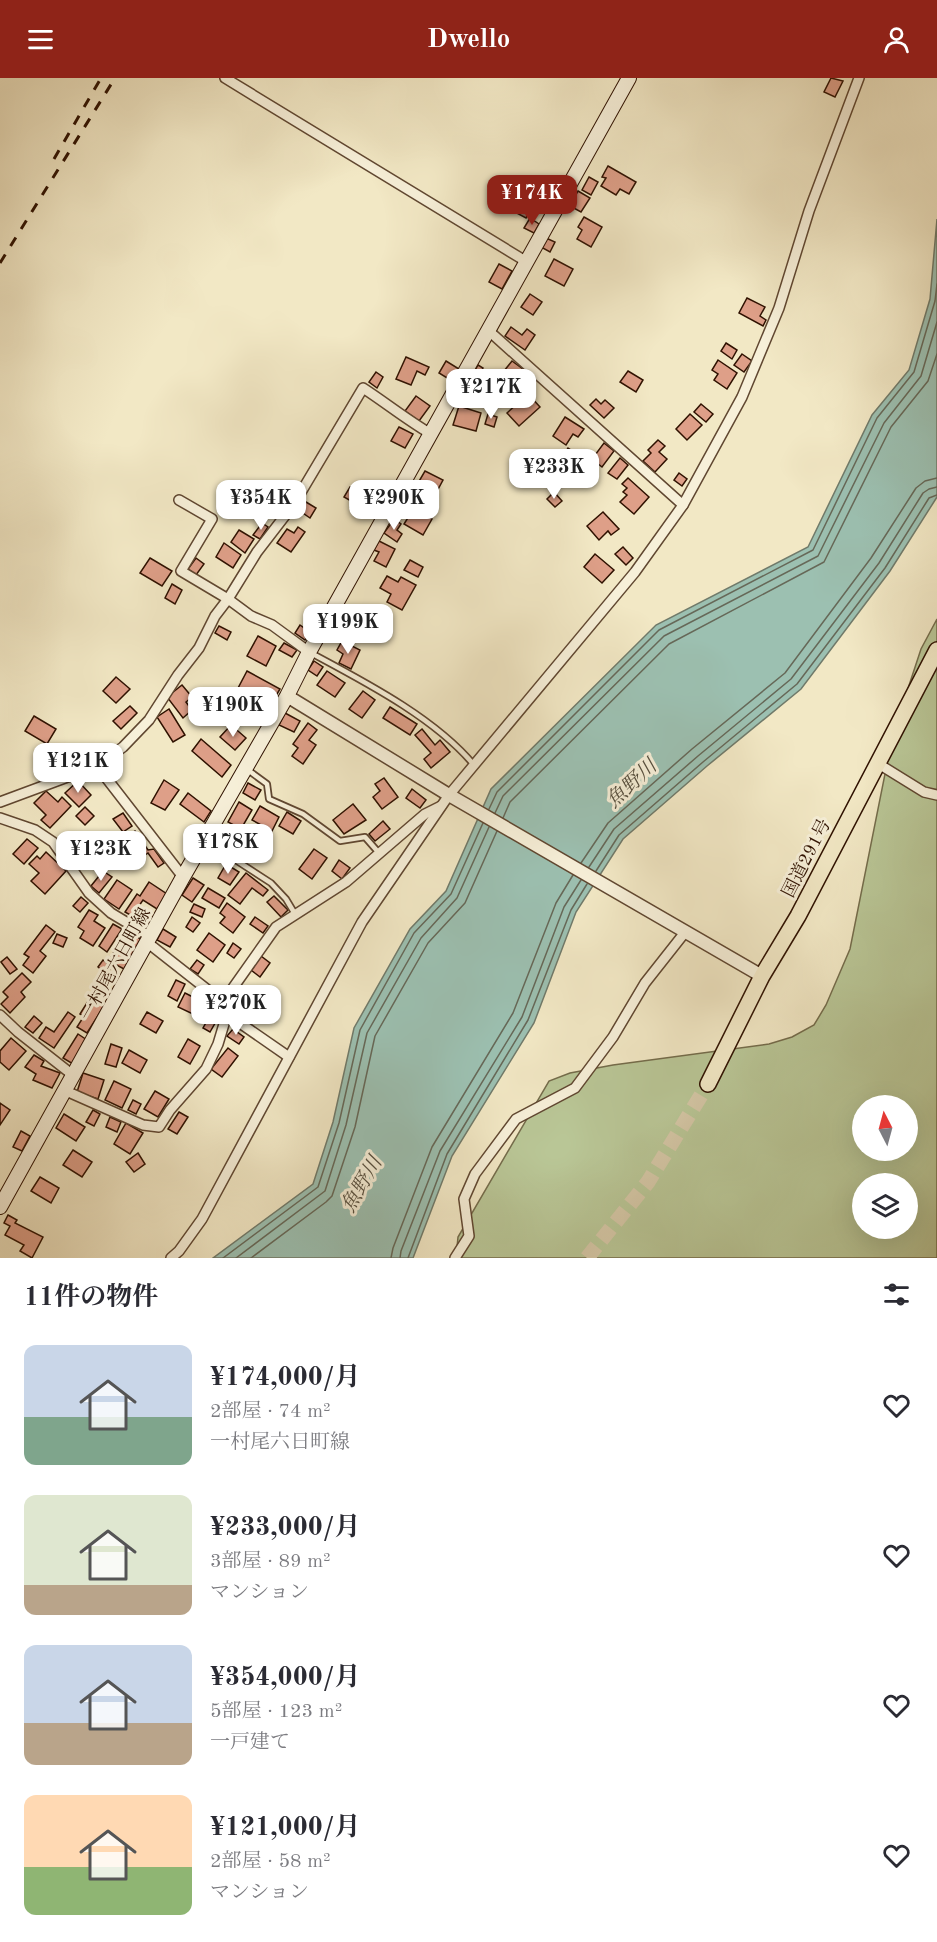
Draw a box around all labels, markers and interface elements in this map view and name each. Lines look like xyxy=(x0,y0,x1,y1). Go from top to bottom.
icon: menu xyxy=(24,23,57,56)
icon: person xyxy=(880,23,913,56)
text: Dwello xyxy=(427,26,510,53)
pin: ¥174K xyxy=(490,175,574,226)
text: ¥174K xyxy=(501,184,563,204)
pin: ¥217K xyxy=(449,369,533,420)
text: ¥217K xyxy=(460,378,522,398)
pin: ¥233K xyxy=(512,449,596,500)
text: ¥233K xyxy=(523,458,585,478)
pin: ¥354K xyxy=(219,480,303,531)
pin: ¥290K xyxy=(352,480,436,531)
text: ¥354K xyxy=(230,489,292,509)
text: ¥290K xyxy=(363,489,425,509)
pin: ¥199K xyxy=(306,604,390,655)
text: ¥199K xyxy=(317,613,379,633)
pin: ¥190K xyxy=(191,687,275,738)
text: ¥190K xyxy=(202,696,264,716)
pin: ¥121K xyxy=(36,743,120,794)
text: ¥121K xyxy=(47,752,109,772)
water label: 魚野川 xyxy=(602,754,663,812)
street label: 国道291号 xyxy=(778,815,834,901)
pin: ¥178K xyxy=(186,824,270,875)
pin: ¥123K xyxy=(59,831,143,882)
text: ¥178K xyxy=(197,833,259,853)
text: ¥123K xyxy=(70,840,132,860)
street label: 一村尾六日町線 xyxy=(76,904,154,1024)
pin: ¥270K xyxy=(194,985,278,1036)
text: ¥270K xyxy=(205,994,267,1014)
north arrow xyxy=(852,1095,918,1161)
map controls xyxy=(852,1095,918,1239)
water label: 魚野川 xyxy=(337,1151,387,1216)
button: layers xyxy=(852,1173,918,1239)
icon: filters xyxy=(880,1278,913,1311)
text: 11件の物件 xyxy=(24,1285,158,1311)
text: ¥174,000/月 xyxy=(210,1365,361,1391)
icon: home xyxy=(72,1369,144,1441)
icon: heart xyxy=(880,1389,913,1422)
text: 2部屋 · 74 m² xyxy=(210,1402,331,1422)
text: 一村尾六日町線 xyxy=(210,1433,350,1453)
text: ¥233,000/月 xyxy=(210,1515,361,1541)
icon: home xyxy=(72,1519,144,1591)
icon: heart xyxy=(880,1539,913,1572)
text: 3部屋 · 89 m² xyxy=(210,1552,331,1572)
text: マンション xyxy=(210,1583,309,1603)
text: ¥354,000/月 xyxy=(210,1665,361,1691)
icon: home xyxy=(72,1669,144,1741)
icon: heart xyxy=(880,1689,913,1722)
text: 5部屋 · 123 m² xyxy=(210,1702,342,1722)
text: 一戸建て xyxy=(210,1733,290,1753)
text: ¥121,000/月 xyxy=(210,1815,361,1841)
icon: home xyxy=(72,1819,144,1891)
icon: heart xyxy=(880,1839,913,1872)
text: 2部屋 · 58 m² xyxy=(210,1852,331,1872)
text: マンション xyxy=(210,1883,309,1903)

